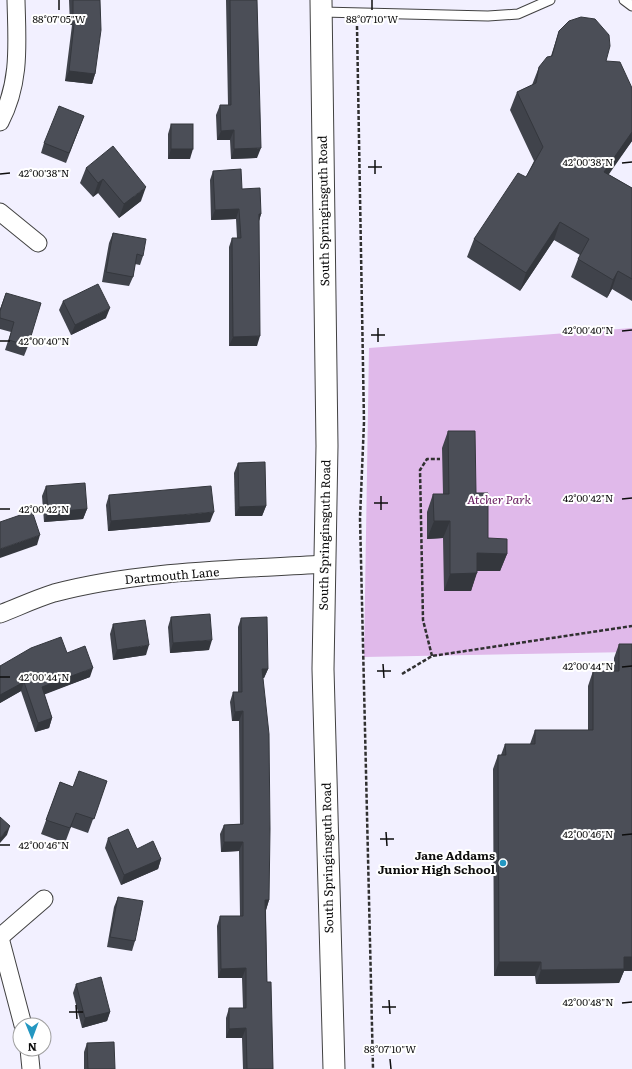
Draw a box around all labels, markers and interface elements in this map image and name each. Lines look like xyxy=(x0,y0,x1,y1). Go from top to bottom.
text: 88°07'05"W xyxy=(32,11,86,26)
text: 88°07'10"W xyxy=(346,11,398,26)
street label: South Springinsguth Road xyxy=(313,135,333,287)
text: 42°00'38"N xyxy=(563,154,613,169)
text: 42°00'38"N xyxy=(19,165,69,180)
text: 42°00'40"N xyxy=(562,322,614,337)
text: 42°00'40"N xyxy=(18,333,70,348)
street label: South Springinsguth Road xyxy=(314,459,334,611)
park label: Atcher Park xyxy=(467,490,531,508)
text: 42°00'42"N xyxy=(563,490,613,505)
text: 42°00'42"N xyxy=(19,501,69,516)
street label: Dartmouth Lane xyxy=(124,562,220,588)
text: 42°00'44"N xyxy=(562,658,614,673)
text: 42°00'44"N xyxy=(18,669,70,684)
street label: South Springinsguth Road xyxy=(317,782,337,934)
text: 42°00'46"N xyxy=(563,826,613,841)
text: 42°00'46"N xyxy=(19,837,69,852)
place label: Jane Addams Junior High School xyxy=(378,846,496,878)
marker: Jane Addams Junior High School xyxy=(498,858,508,868)
text: 42°00'48"N xyxy=(562,994,614,1009)
north arrow xyxy=(12,1017,52,1057)
text: N xyxy=(27,1040,37,1056)
text: 88°07'10"W xyxy=(364,1041,416,1056)

